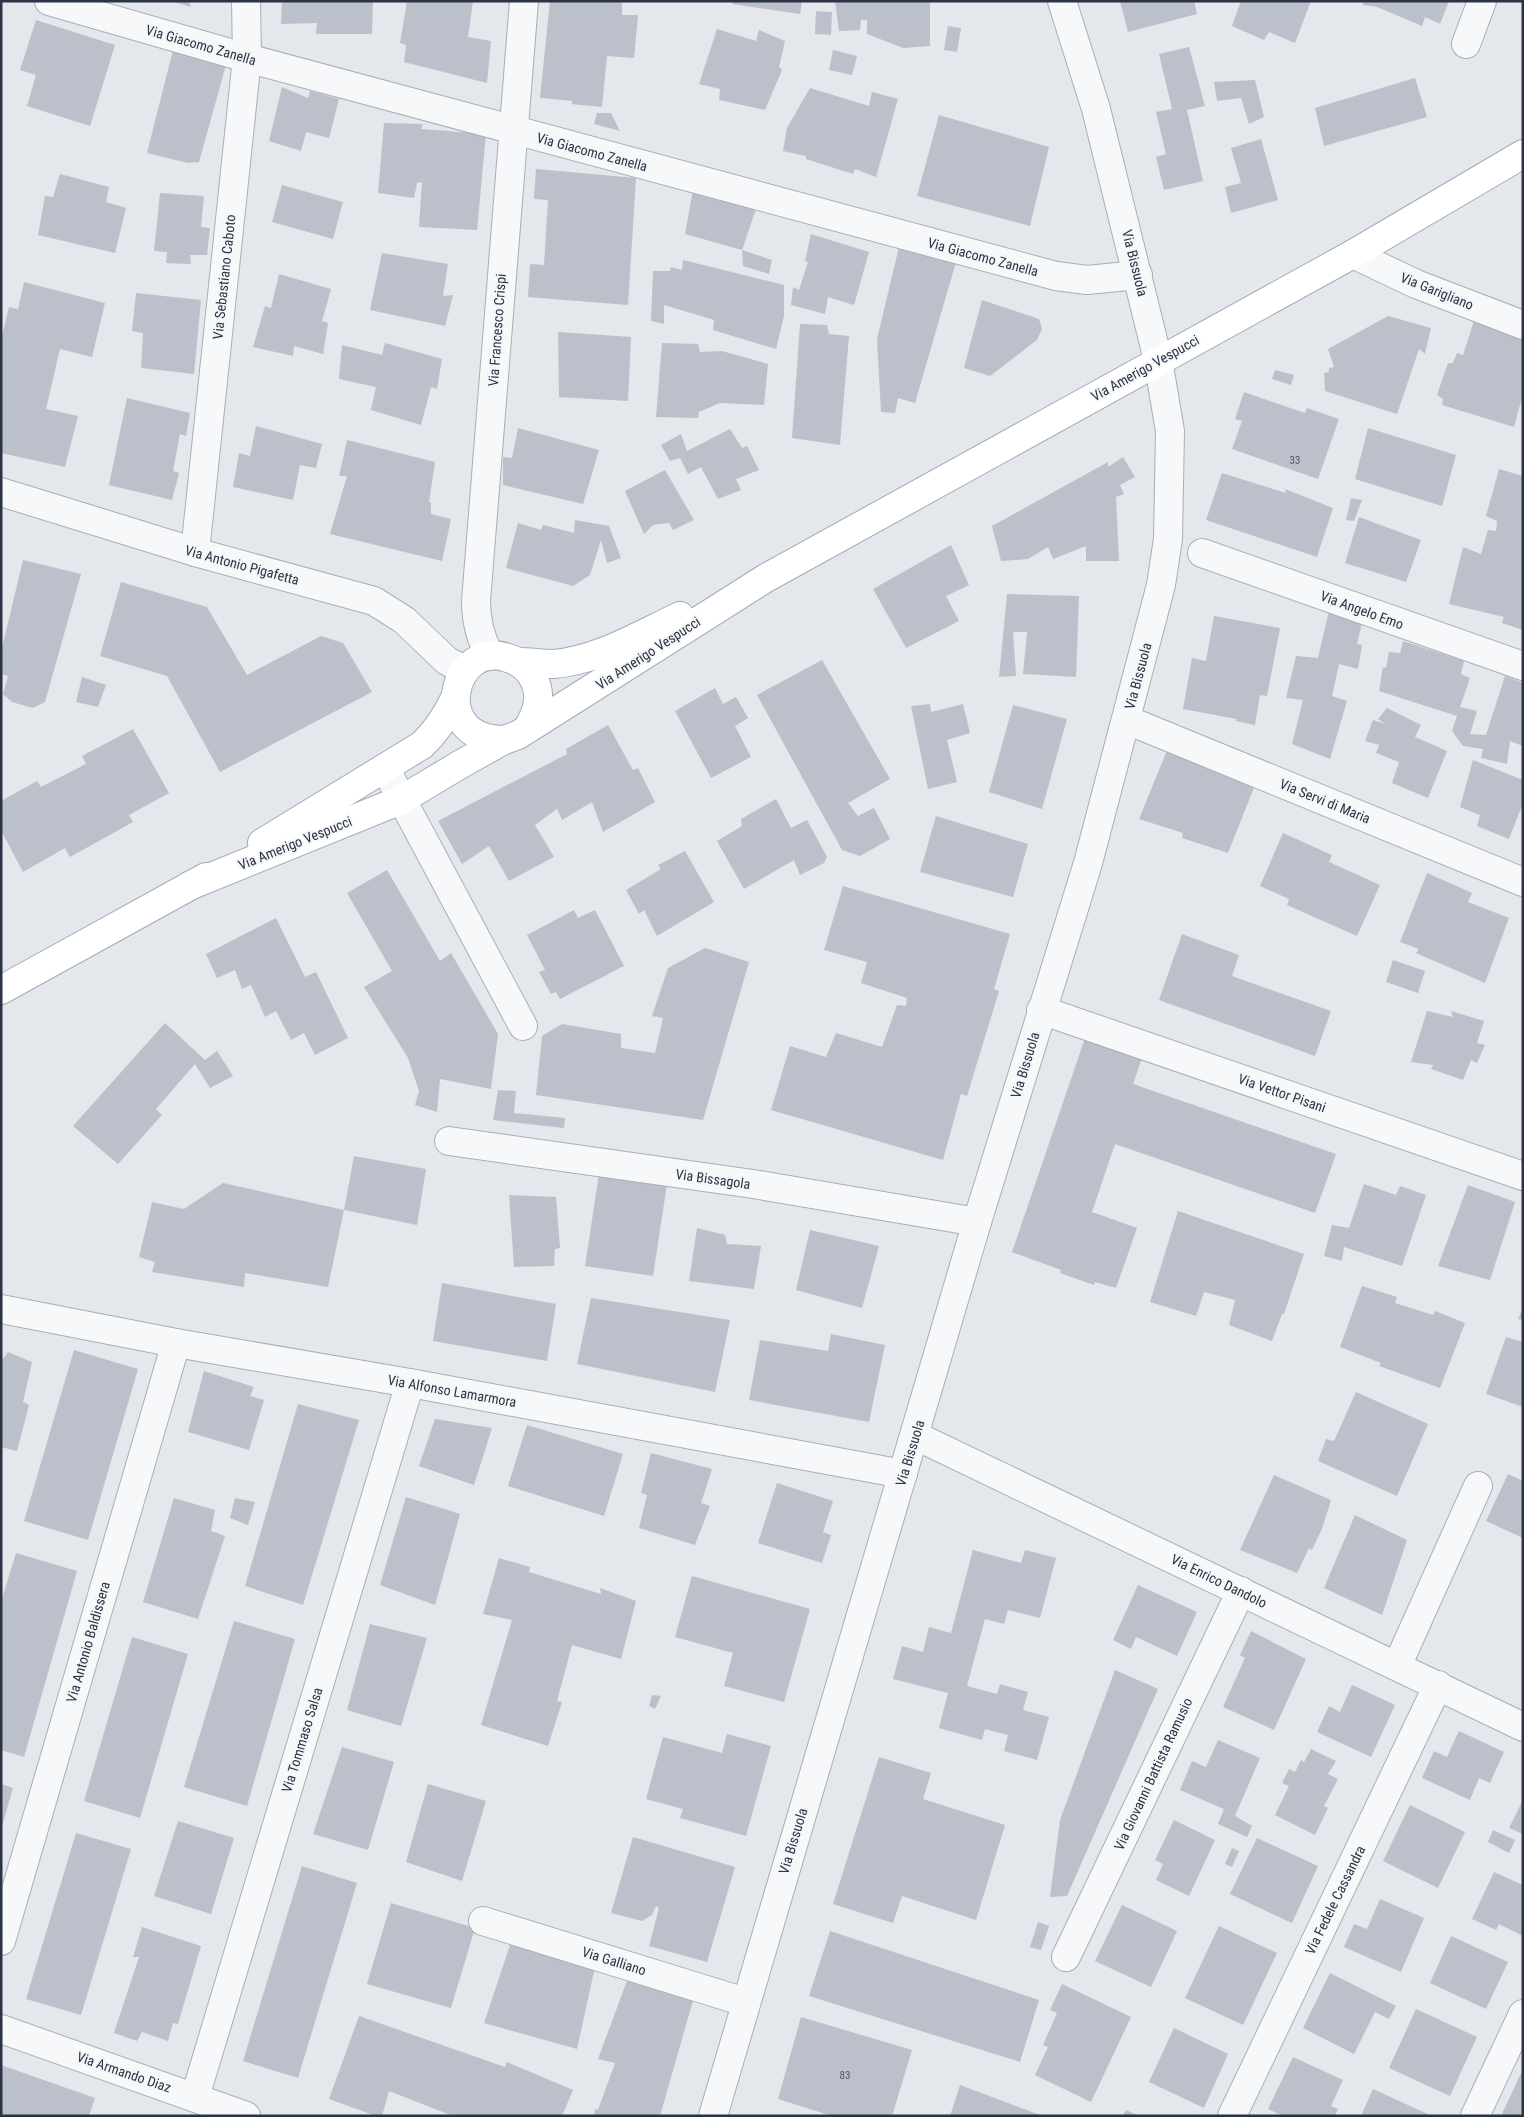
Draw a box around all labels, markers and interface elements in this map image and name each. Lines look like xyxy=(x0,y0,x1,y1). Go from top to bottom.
street label: Via Giacomo Zanella xyxy=(144,22,258,68)
street label: Via Giacomo Zanella xyxy=(535,130,649,174)
street label: Via Sebastiano Caboto xyxy=(209,214,239,340)
street label: Via Bissuola xyxy=(1119,228,1151,298)
street label: Via Giacomo Zanella xyxy=(926,235,1040,279)
street label: Via Garigliano xyxy=(1398,269,1476,313)
street label: Via Francesco Crispi xyxy=(485,273,509,387)
street label: Via Amerigo Vespucci xyxy=(1088,332,1202,404)
house number: 33 xyxy=(1290,454,1300,467)
street label: Via Antonio Pigafetta xyxy=(183,542,301,588)
street label: Via Angelo Emo xyxy=(1318,588,1406,632)
street label: Via Amerigo Vespucci xyxy=(593,613,703,693)
street label: Via Bissuola xyxy=(1121,641,1155,711)
street label: Via Servi di Maria xyxy=(1277,776,1373,826)
street label: Via Amerigo Vespucci xyxy=(236,813,354,873)
street label: Via Bissuola xyxy=(1007,1030,1043,1100)
street label: Via Vettor Pisani xyxy=(1236,1070,1328,1116)
street label: Via Bissagola xyxy=(675,1166,751,1192)
street label: Via Alfonso Lamarmora xyxy=(386,1372,518,1410)
street label: Via Bissuola xyxy=(892,1418,928,1488)
street label: Via Enrico Dandolo xyxy=(1168,1551,1270,1611)
street label: Via Antonio Baldissera xyxy=(63,1580,113,1704)
street label: Via Tommaso Salsa xyxy=(278,1686,326,1794)
street label: Via Giovanni Battista Ramusio xyxy=(1111,1695,1195,1853)
street label: Via Bissuola xyxy=(775,1806,811,1876)
street label: Via Fedele Cassandra xyxy=(1302,1843,1368,1957)
street label: Via Galliano xyxy=(580,1944,648,1978)
street label: Via Armando Diaz xyxy=(75,2048,173,2096)
house number: 83 xyxy=(840,2069,850,2082)

